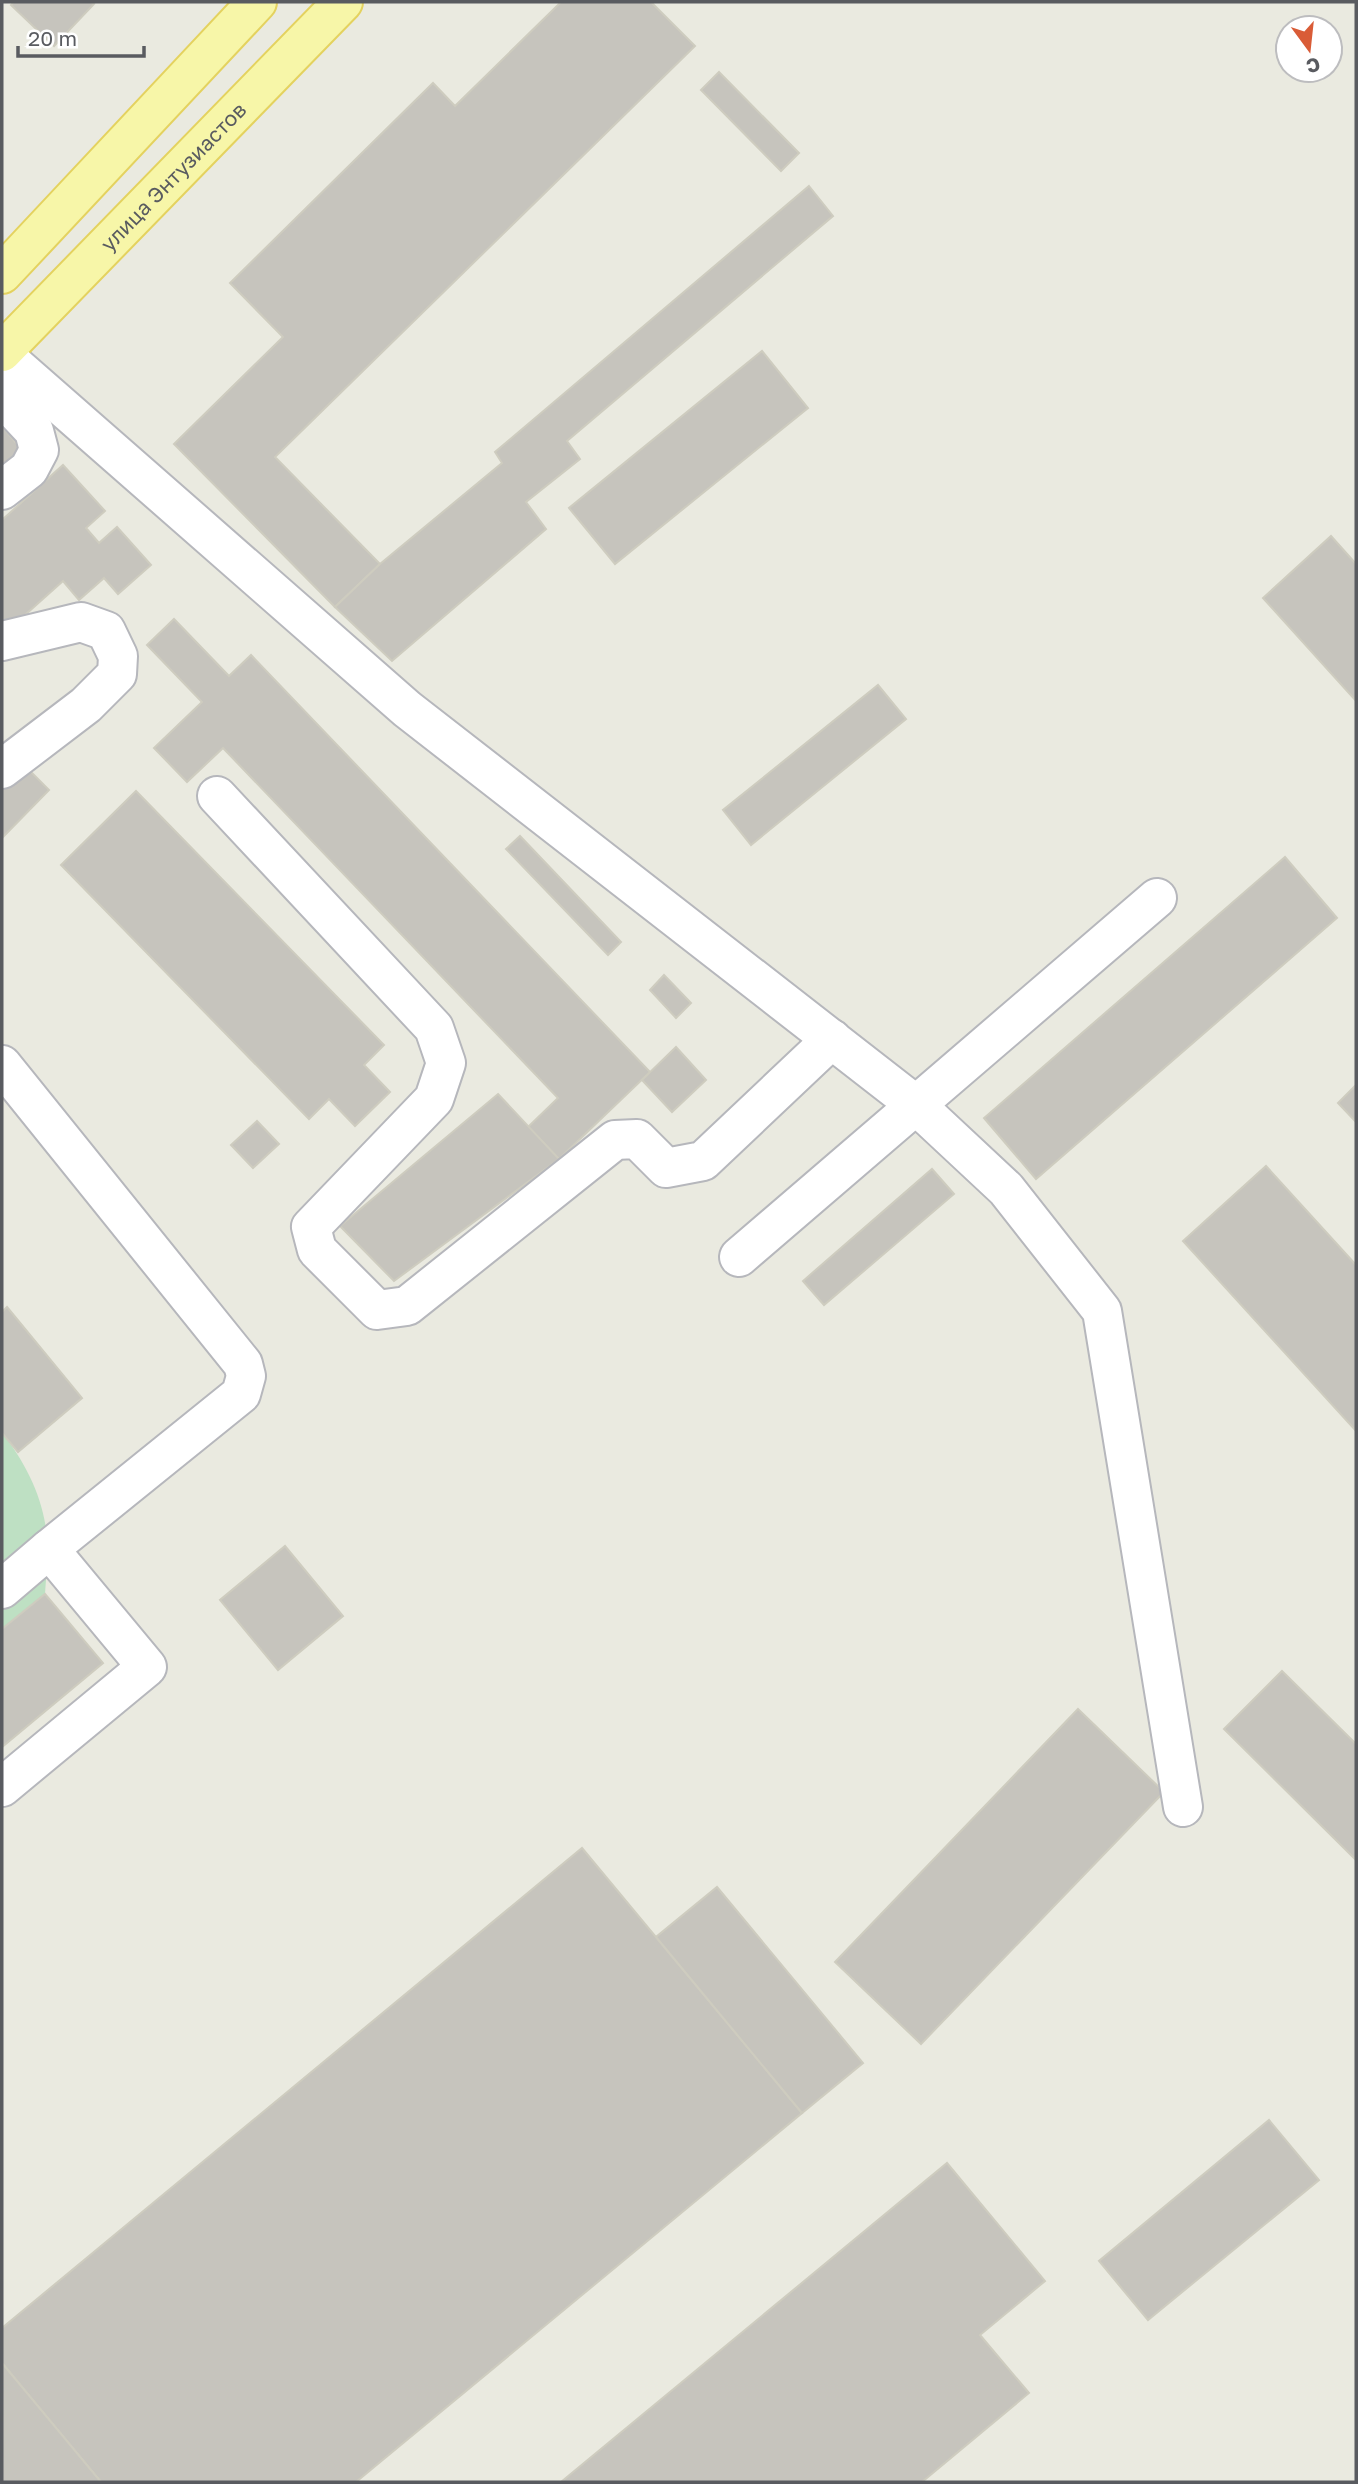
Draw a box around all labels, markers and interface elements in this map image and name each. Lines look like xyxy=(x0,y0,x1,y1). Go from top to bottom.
scale bar xyxy=(18,14,144,58)
north arrow xyxy=(1274,14,1344,84)
text: 20 m xyxy=(28,25,77,51)
text: С xyxy=(1304,53,1323,79)
street label: улица Энтузиастов xyxy=(95,97,251,256)

